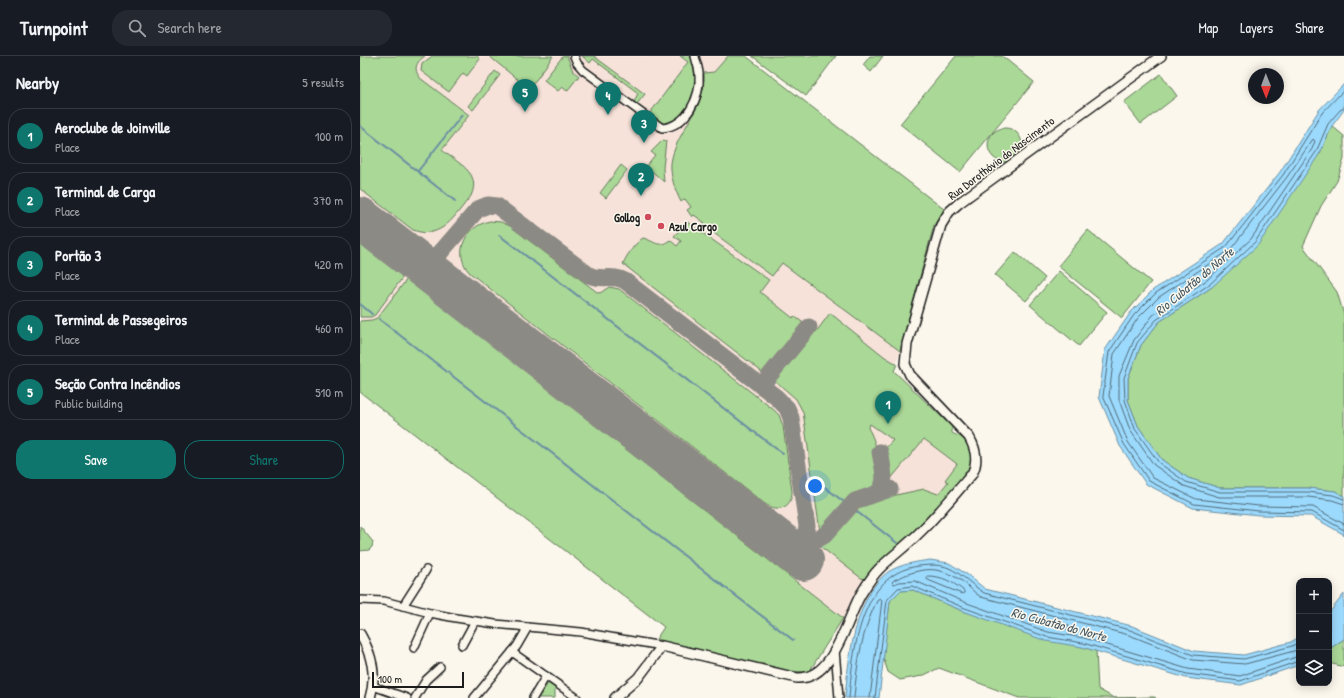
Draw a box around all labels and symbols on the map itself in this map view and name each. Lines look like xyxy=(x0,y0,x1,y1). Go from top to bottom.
north arrow xyxy=(1248,68,1284,104)
pin: 5 xyxy=(512,79,538,112)
pin: 4 xyxy=(595,82,621,115)
pin: 3 xyxy=(631,110,657,143)
street label: Rua Dorothóvio do Nascimento xyxy=(944,112,1058,204)
pin: 2 xyxy=(628,163,654,196)
place label: Gollog xyxy=(614,209,641,227)
marker: Gollog xyxy=(643,212,653,222)
place label: Azul Cargo xyxy=(669,218,717,236)
marker: Azul Cargo xyxy=(656,221,666,231)
water label: Rio Cubatão do Norte xyxy=(1151,242,1238,319)
pin: 1 xyxy=(875,391,901,424)
your location xyxy=(805,476,825,496)
water label: Rio Cubatão do Norte xyxy=(1009,603,1109,646)
scale bar xyxy=(372,670,464,689)

